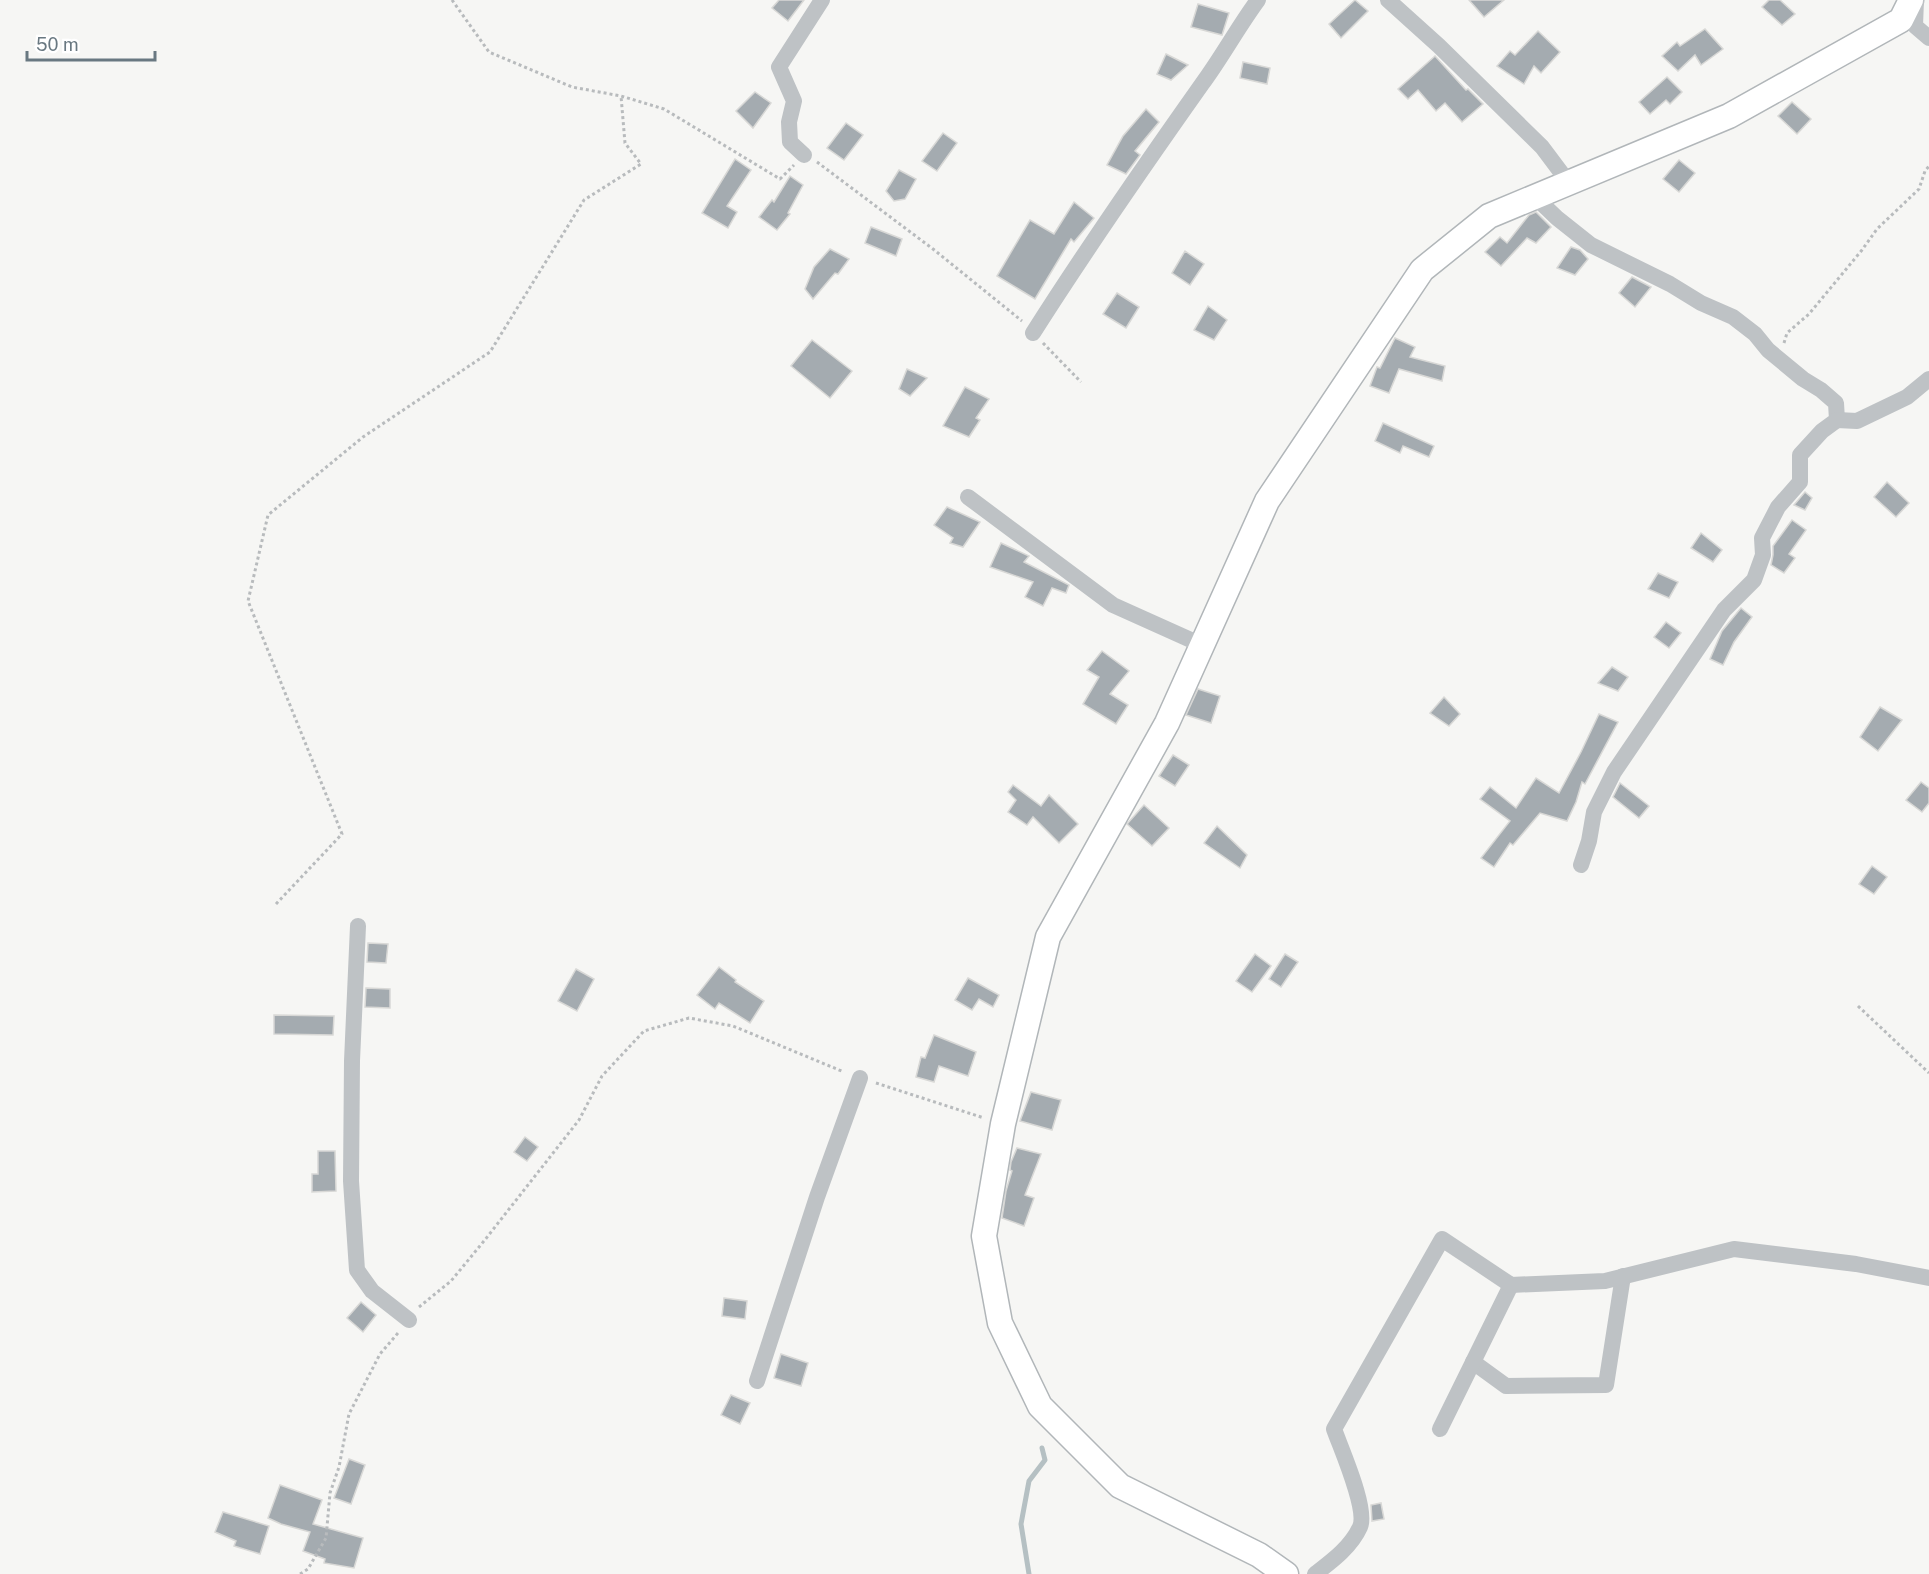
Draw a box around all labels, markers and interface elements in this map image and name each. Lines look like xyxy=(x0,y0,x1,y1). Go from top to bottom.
scale bar xyxy=(27,24,154,62)
text: 50 m xyxy=(36,34,79,55)

